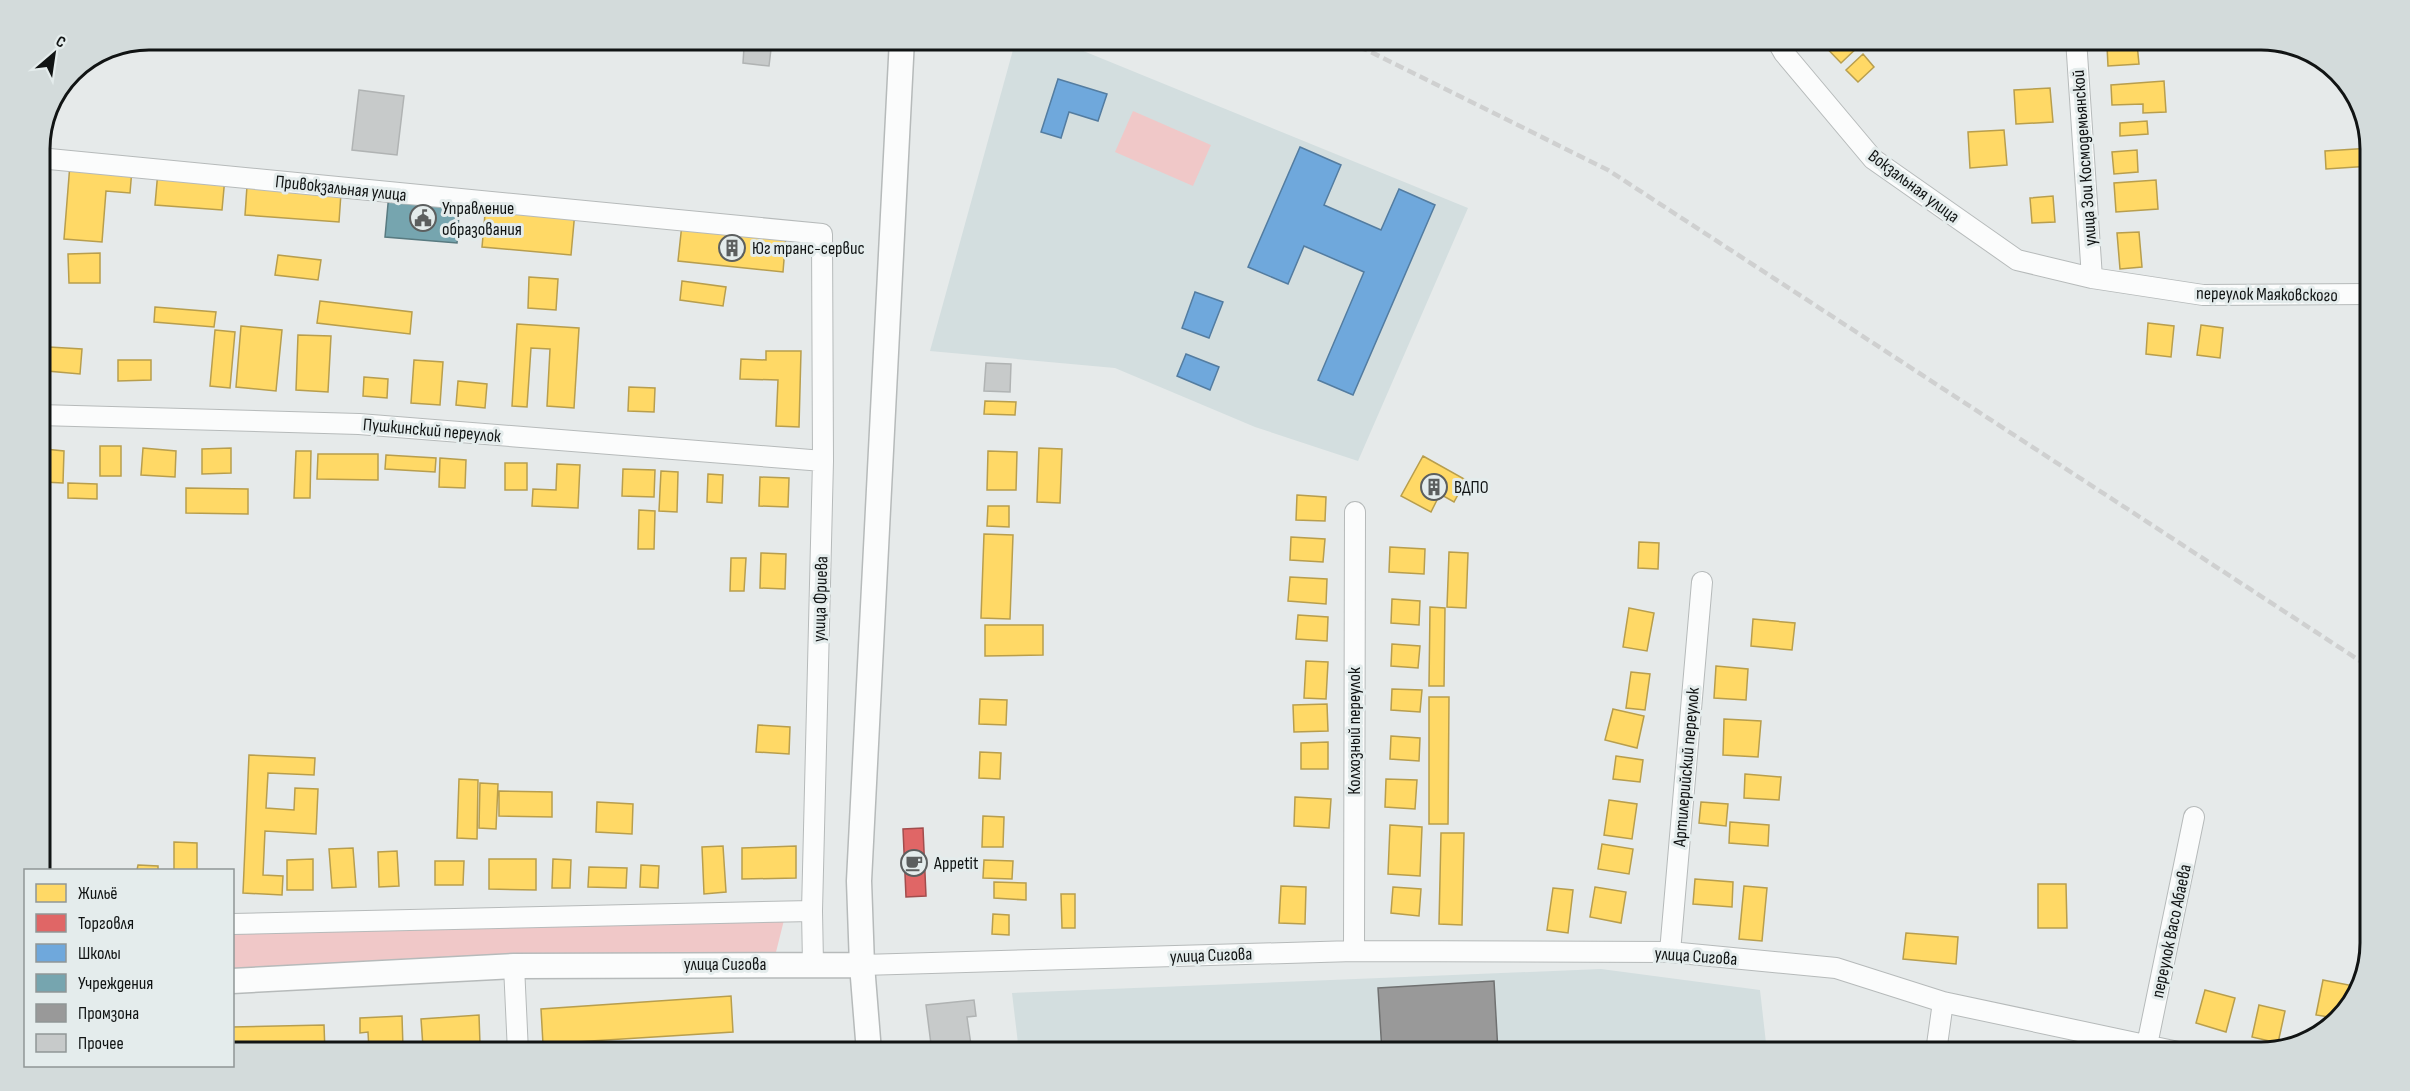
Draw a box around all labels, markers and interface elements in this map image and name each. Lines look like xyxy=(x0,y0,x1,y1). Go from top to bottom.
north arrow xyxy=(24,24,84,84)
text: С xyxy=(52,32,69,52)
street label: улица Зои Космодемьянской xyxy=(2068,69,2101,247)
street label: Вокзальная улица xyxy=(1864,145,1963,227)
street label: Привокзальная улица xyxy=(274,171,408,206)
place label: Управление образования xyxy=(442,198,522,240)
public building icon: Управление образования xyxy=(408,203,438,233)
building icon: Юг транс-сервис xyxy=(717,233,747,263)
place label: Юг транс-сервис xyxy=(752,238,865,259)
street label: переулок Маяковского xyxy=(2196,283,2338,306)
street label: Пушкинский переулок xyxy=(362,414,502,447)
building icon: ВДПО xyxy=(1419,472,1449,502)
place label: ВДПО xyxy=(1454,477,1489,498)
street label: улица Фриева xyxy=(809,556,832,642)
street label: Колхозный переулок xyxy=(1344,667,1365,795)
street label: Артилерийский переулок xyxy=(1669,686,1704,848)
cafe icon: Appetit xyxy=(899,848,929,878)
place label: Appetit xyxy=(933,853,979,874)
street label: переулок Васо Абаева xyxy=(2147,862,2196,1000)
legend xyxy=(24,869,234,1067)
text: Жильё xyxy=(78,883,118,904)
text: Торговля xyxy=(78,913,134,934)
text: Школы xyxy=(78,943,121,964)
street label: улица Сигова xyxy=(1654,943,1738,970)
street label: улица Сигова xyxy=(1169,944,1253,967)
street label: улица Сигова xyxy=(684,954,766,975)
text: Учреждения xyxy=(78,973,153,994)
text: Промзона xyxy=(78,1003,139,1024)
text: Прочее xyxy=(78,1033,124,1054)

